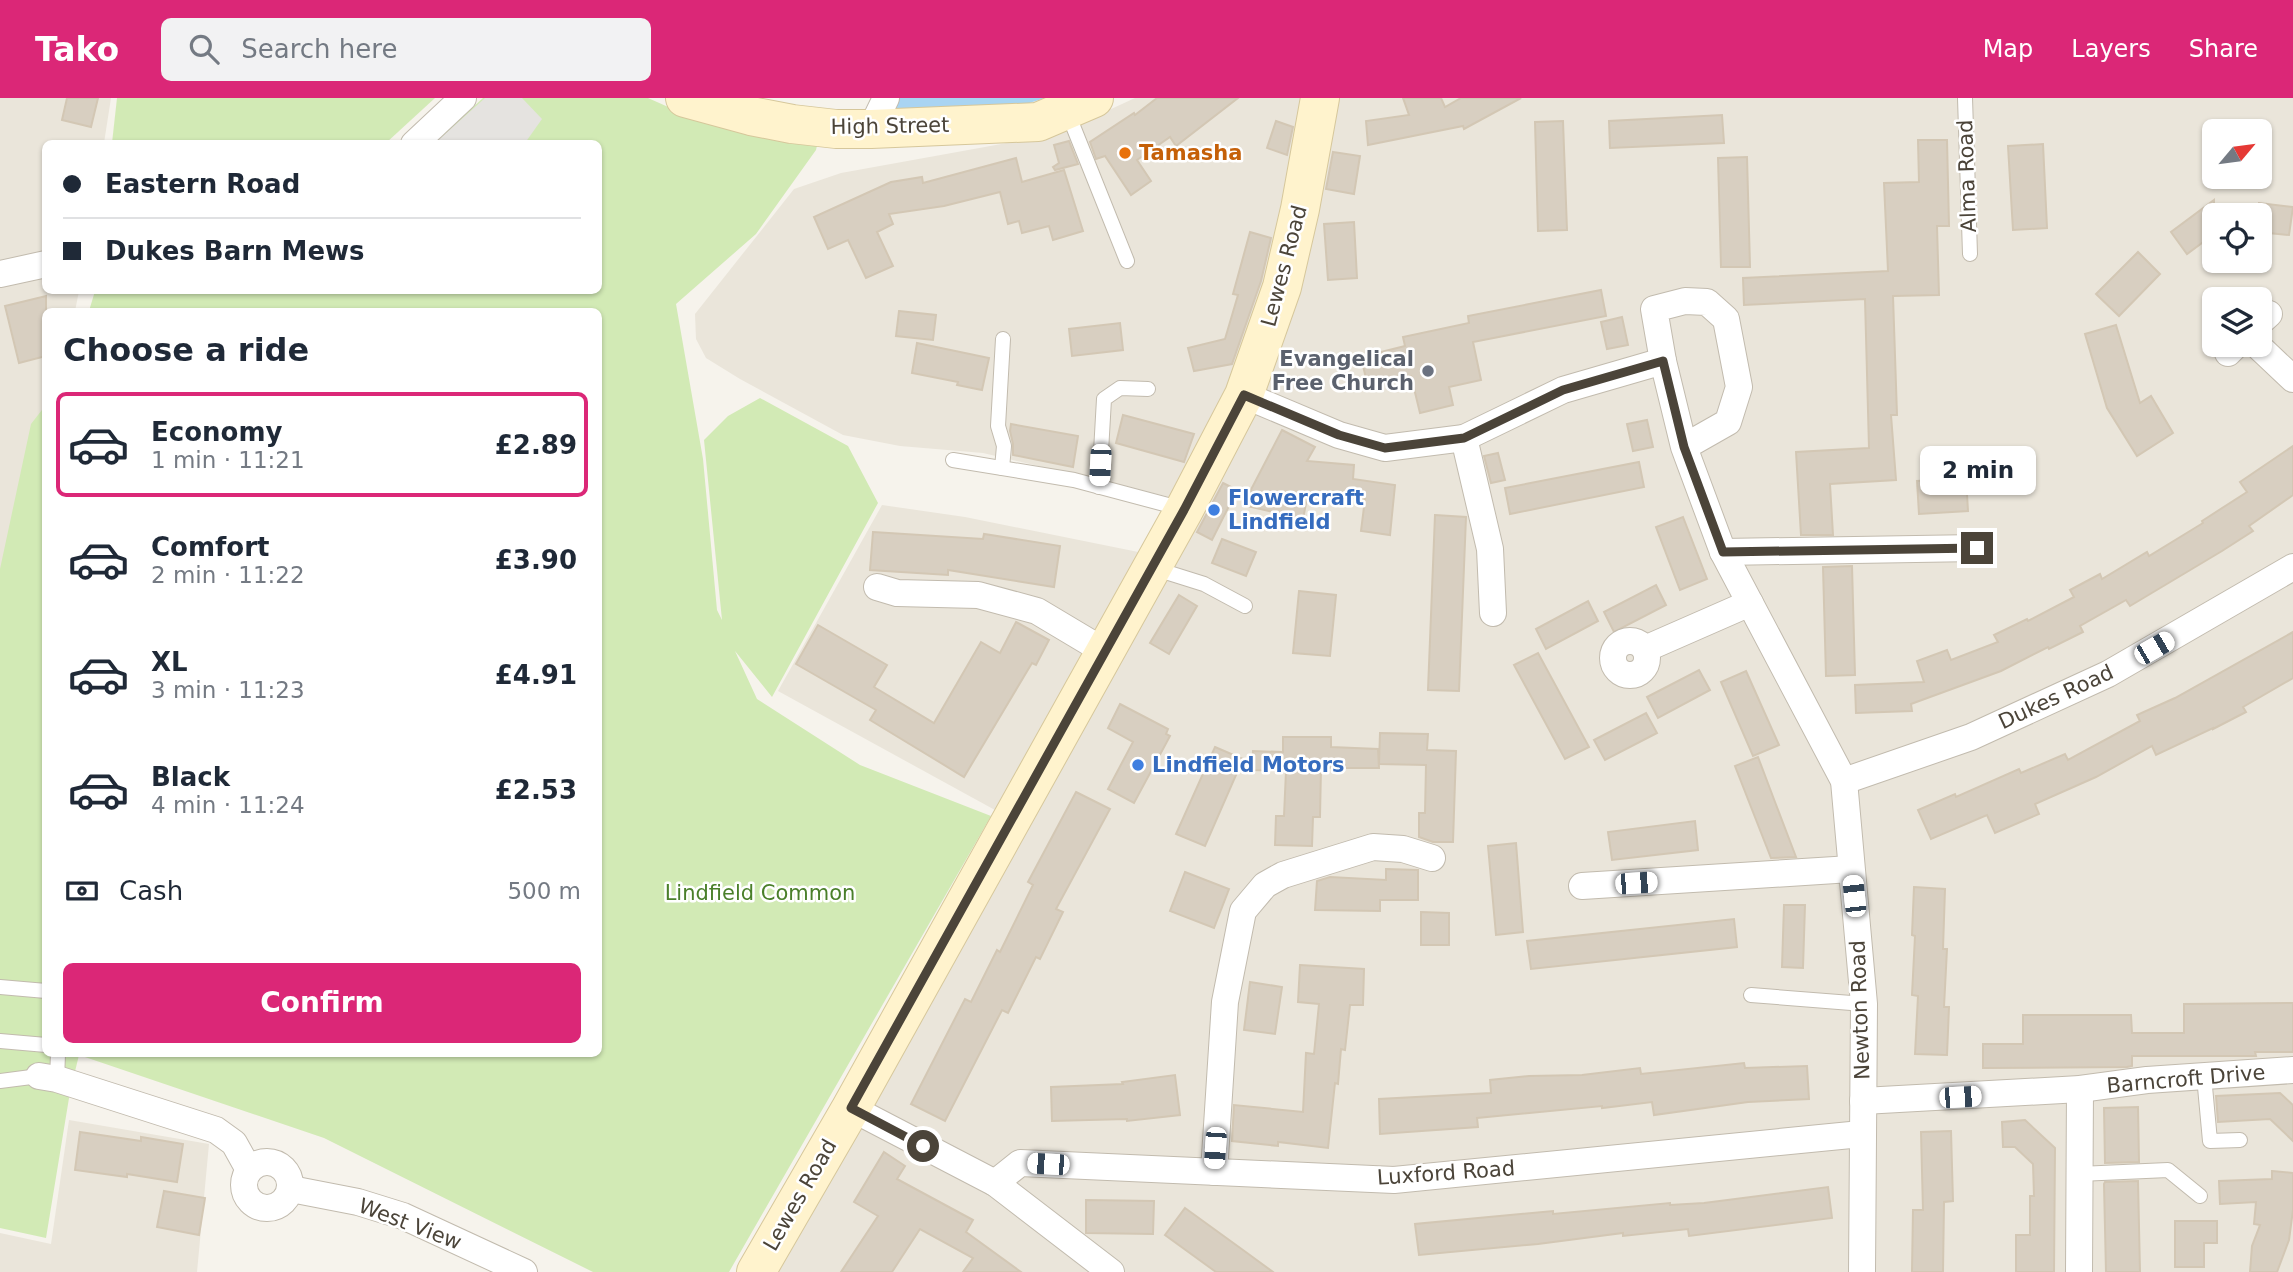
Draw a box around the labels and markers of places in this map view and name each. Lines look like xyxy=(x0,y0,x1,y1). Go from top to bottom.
place label: Tamasha xyxy=(1139,141,1242,165)
marker: Tamasha xyxy=(1117,145,1133,161)
place label: Evangelical Free Church xyxy=(1272,347,1414,395)
marker: Evangelical Free Church xyxy=(1420,363,1436,379)
place label: Flowercraft Lindfield xyxy=(1228,486,1364,534)
marker: Flowercraft Lindfield xyxy=(1206,502,1222,518)
place label: Lindfield Motors xyxy=(1152,753,1345,777)
marker: Lindfield Motors xyxy=(1130,757,1146,773)

